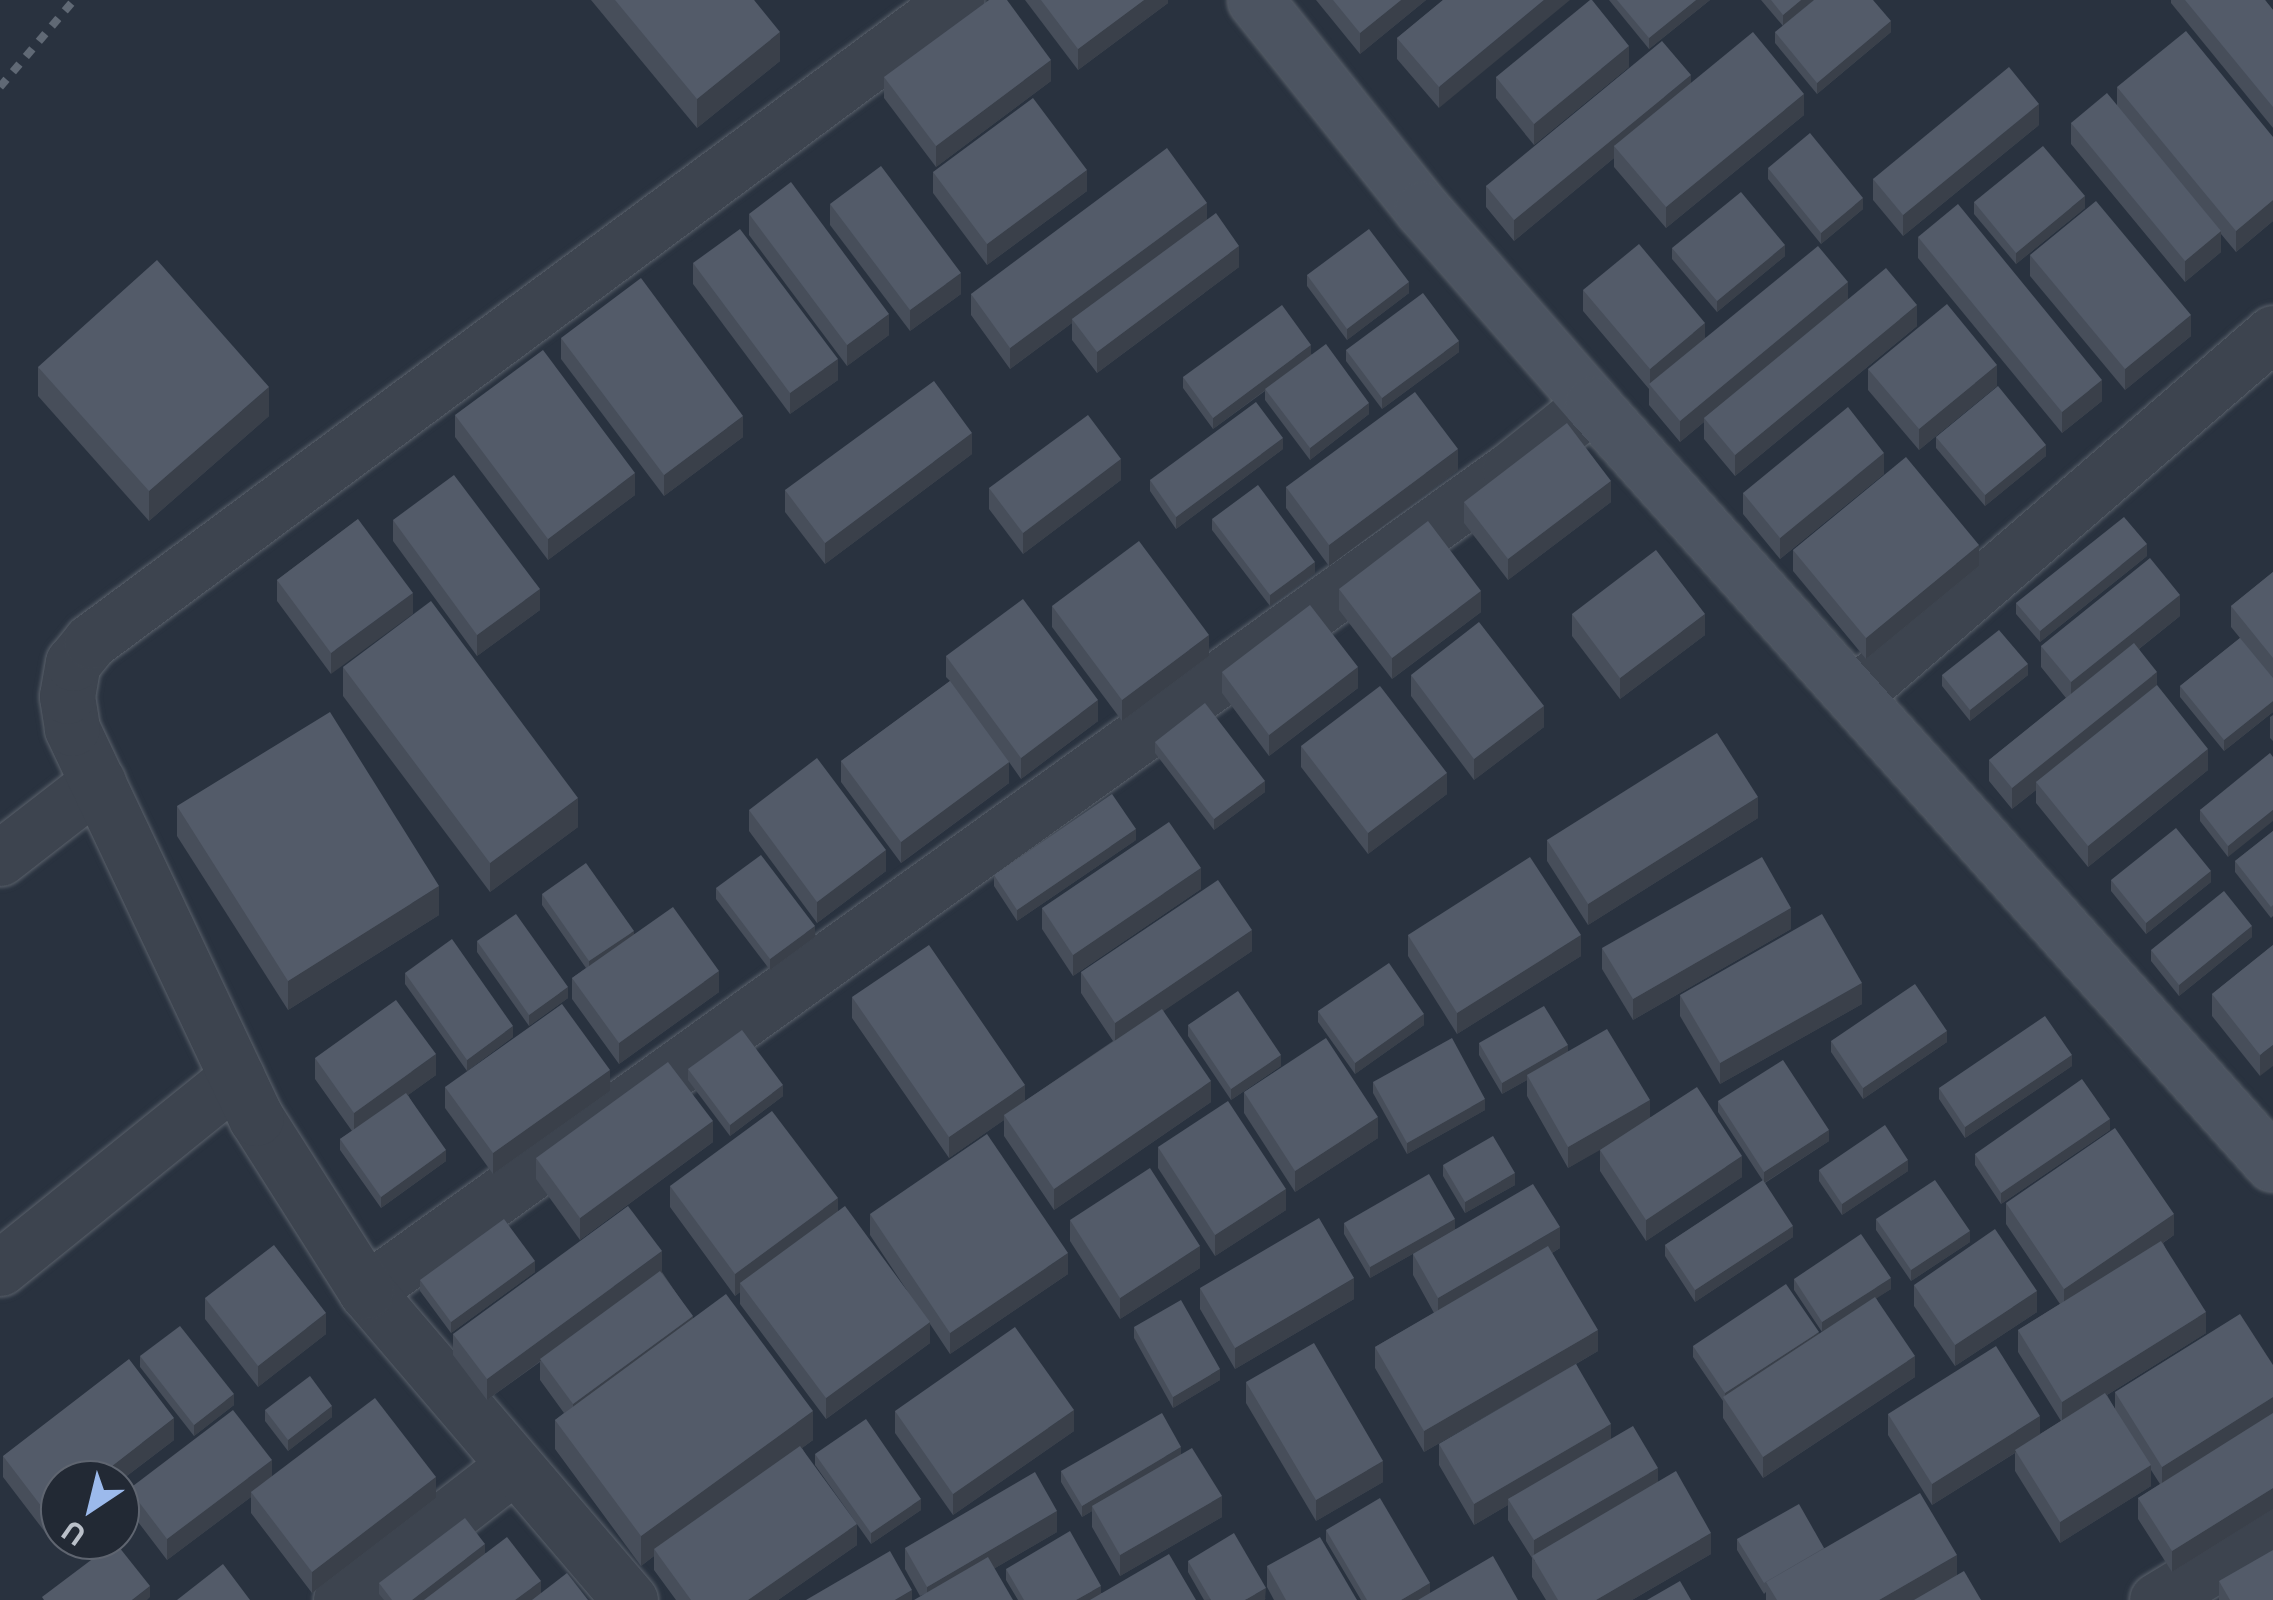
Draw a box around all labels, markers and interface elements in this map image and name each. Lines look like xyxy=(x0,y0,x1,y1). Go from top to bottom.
north arrow xyxy=(40,1460,140,1560)
text: U xyxy=(56,1513,92,1553)

